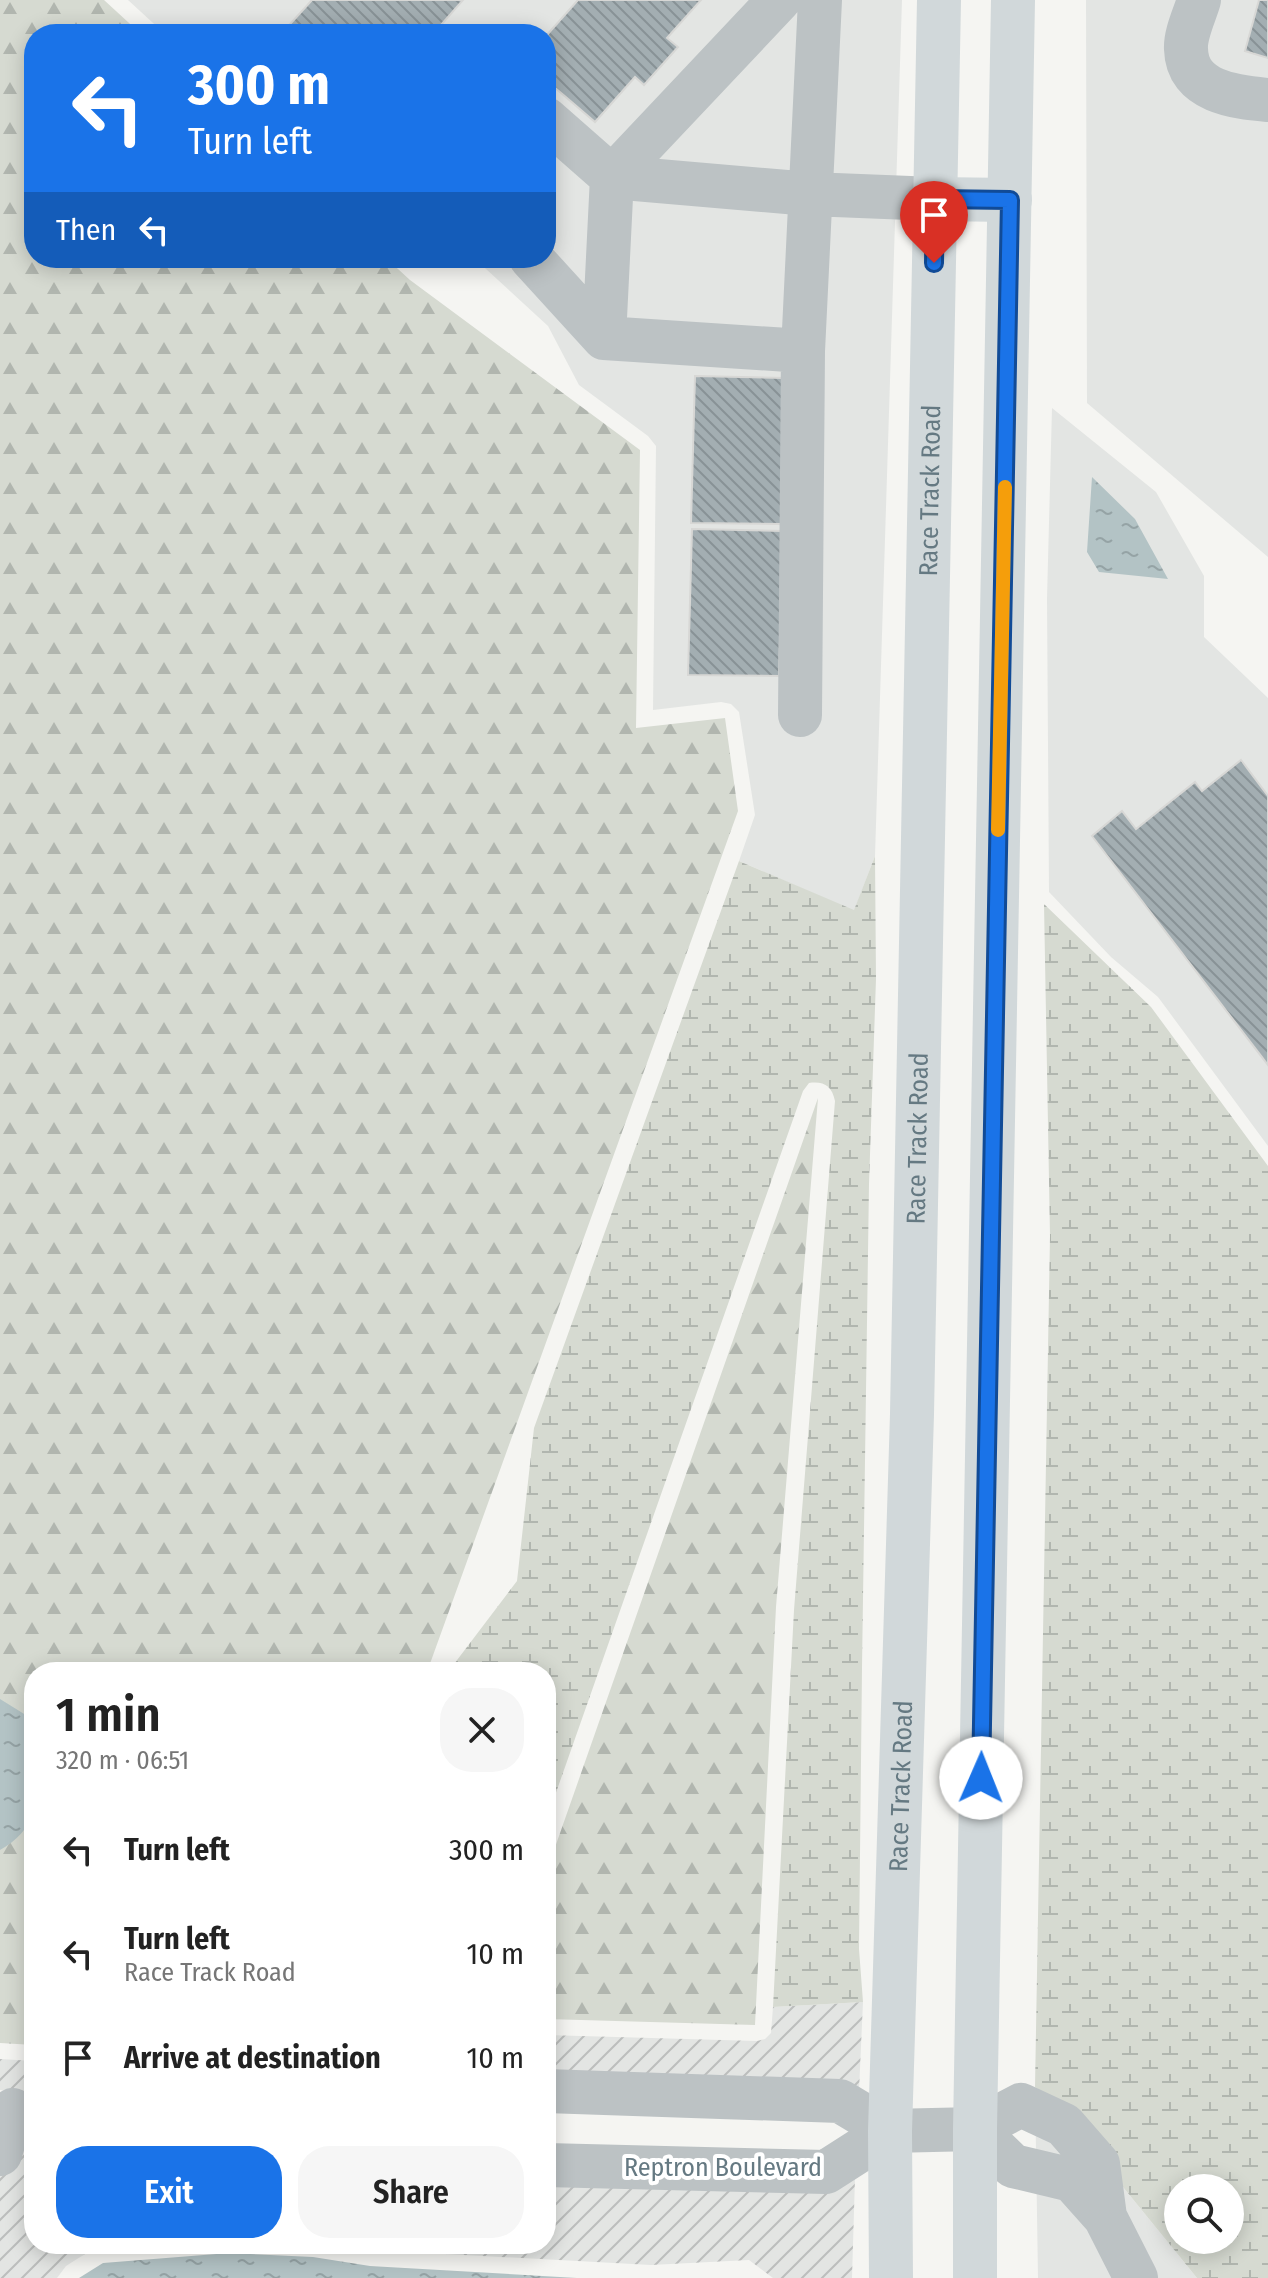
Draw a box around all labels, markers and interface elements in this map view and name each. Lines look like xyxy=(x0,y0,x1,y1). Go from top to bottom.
text: 300 m xyxy=(188,52,330,119)
icon: left xyxy=(56,56,160,160)
text: Turn left xyxy=(188,120,312,164)
pin xyxy=(900,181,968,263)
icon: arrive xyxy=(912,193,956,237)
icon: left xyxy=(132,208,176,252)
text: Then xyxy=(56,212,116,248)
street label: Race Track Road xyxy=(912,404,947,577)
street label: Race Track Road xyxy=(900,1052,934,1225)
text: 1 min xyxy=(56,1686,161,1744)
button: close xyxy=(440,1688,524,1772)
street label: Race Track Road xyxy=(882,1700,919,1873)
position arrow xyxy=(939,1736,1023,1820)
text: 320 m · 06:51 xyxy=(56,1745,189,1776)
icon: left xyxy=(56,1828,100,1872)
text: Turn left xyxy=(124,1832,230,1868)
text: 300 m xyxy=(449,1832,524,1868)
text: Turn left xyxy=(124,1921,230,1957)
icon: left xyxy=(56,1932,100,1976)
text: 10 m xyxy=(467,1936,524,1972)
text: Race Track Road xyxy=(124,1957,296,1988)
icon: arrive xyxy=(56,2036,100,2080)
text: Arrive at destination xyxy=(124,2040,381,2076)
text: 10 m xyxy=(467,2040,524,2076)
button: Exit xyxy=(56,2146,282,2238)
button: Share xyxy=(298,2146,524,2238)
street label: Reptron Boulevard xyxy=(624,2152,822,2183)
map controls xyxy=(1164,2174,1244,2254)
button: search xyxy=(1164,2174,1244,2254)

